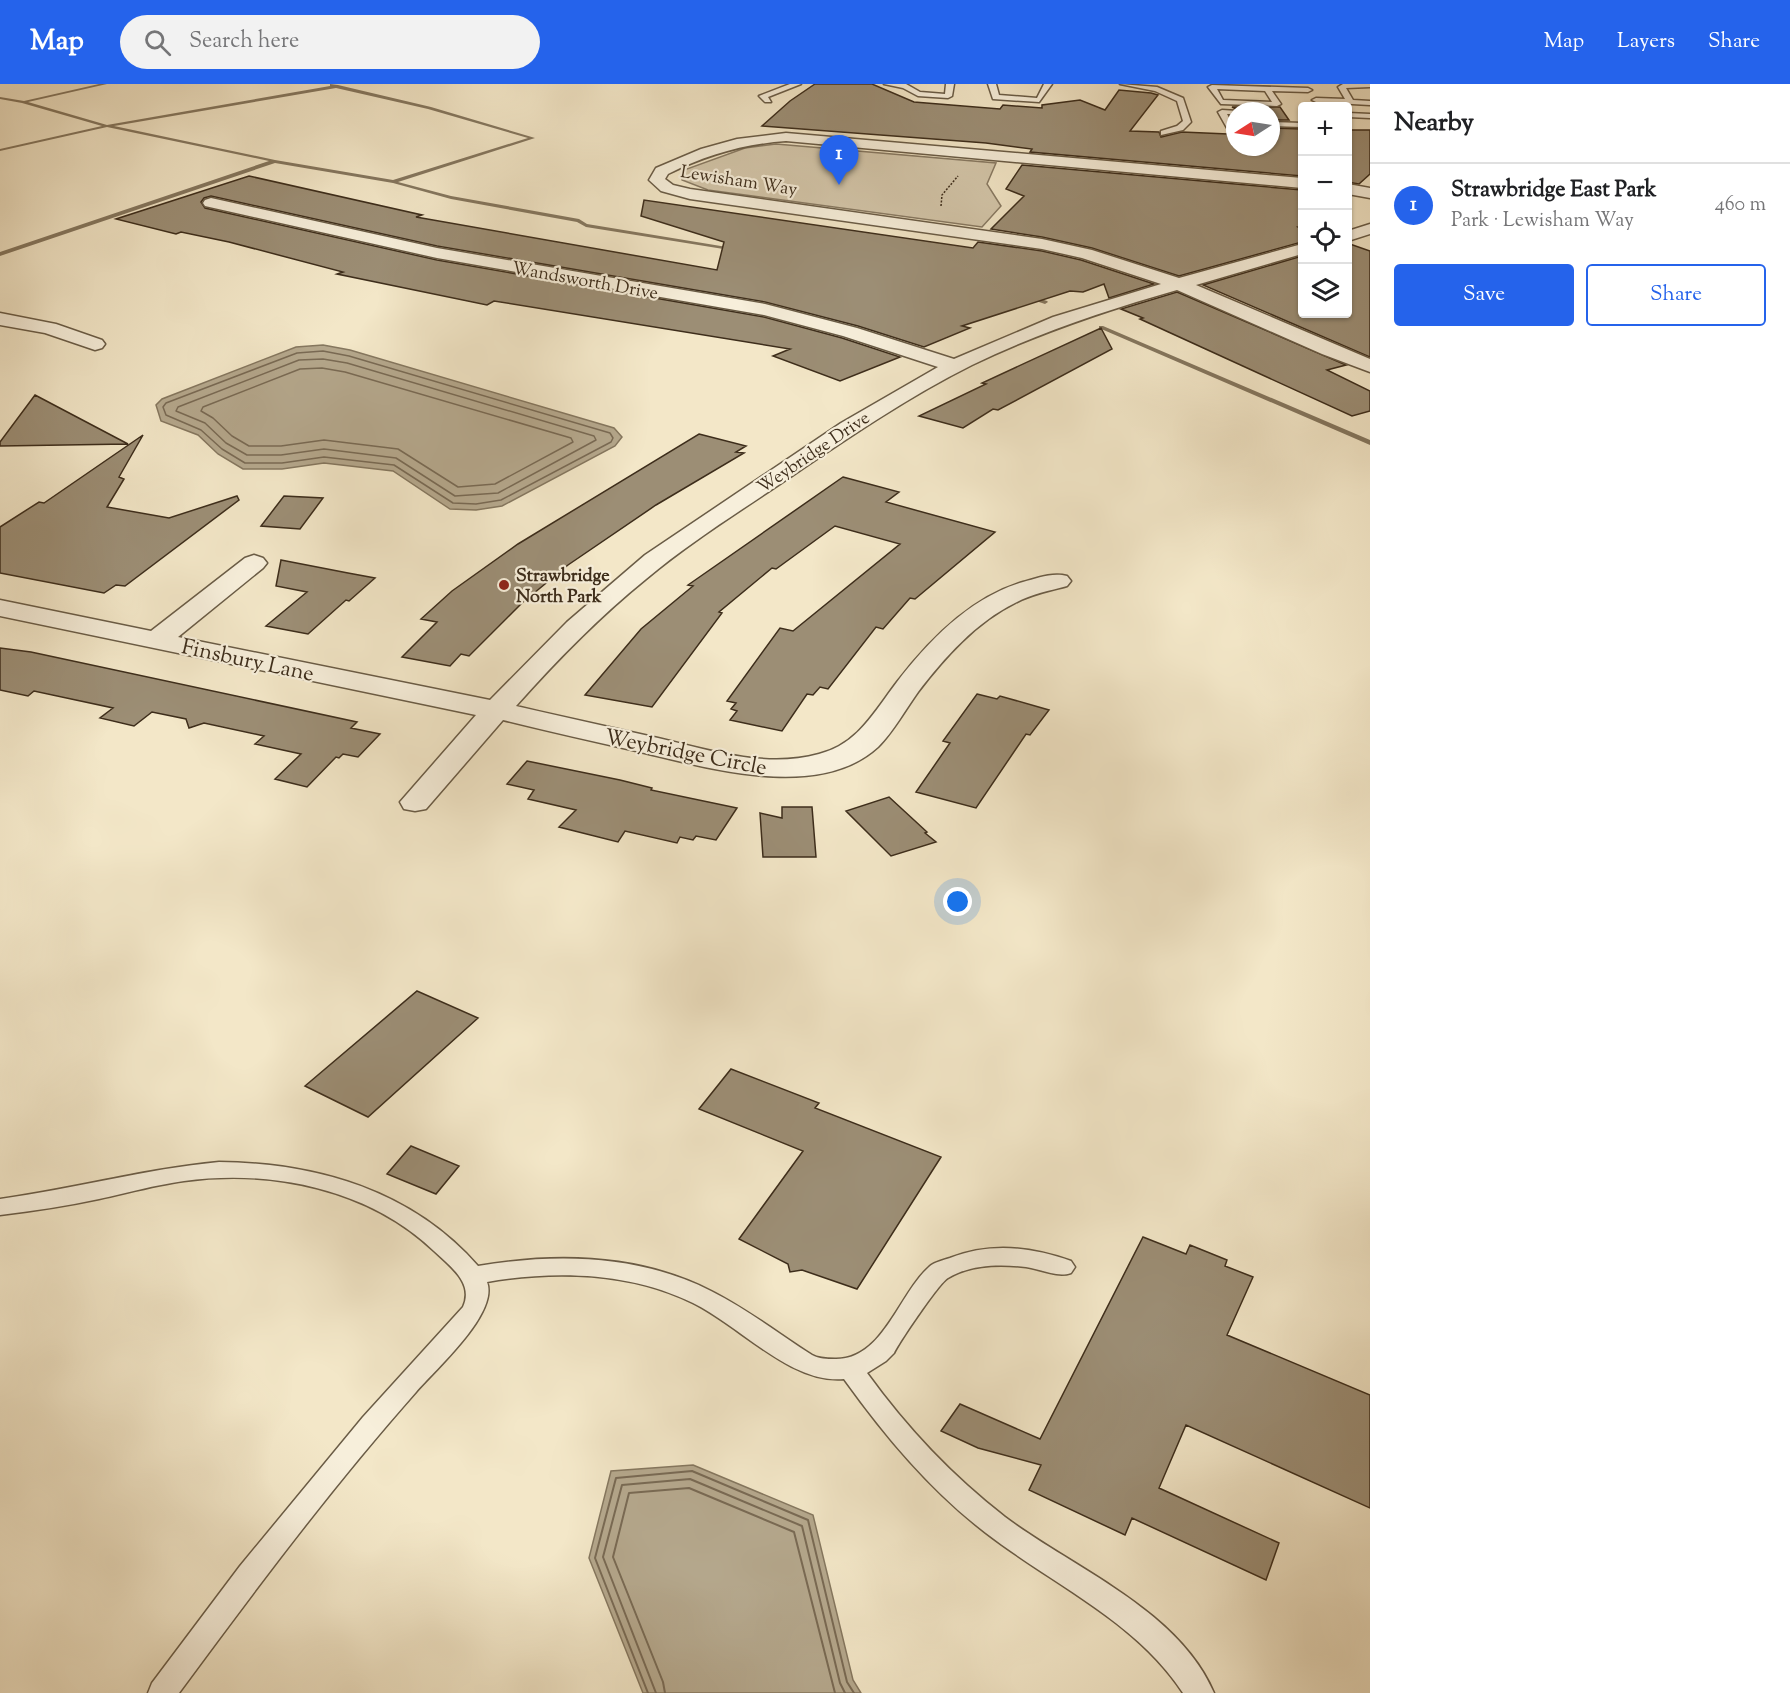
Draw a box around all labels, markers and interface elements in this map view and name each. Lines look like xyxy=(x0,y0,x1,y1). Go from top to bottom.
search box xyxy=(120,15,540,69)
text: Map xyxy=(30,22,84,62)
icon: search xyxy=(141,26,174,59)
text: Search here xyxy=(189,26,299,58)
text: Map xyxy=(1544,27,1584,57)
text: Layers xyxy=(1617,27,1675,57)
text: Share xyxy=(1708,27,1760,57)
north arrow xyxy=(1226,102,1280,156)
map controls xyxy=(1298,102,1352,318)
button: + xyxy=(1298,102,1352,156)
text: Nearby xyxy=(1394,105,1474,142)
pin: 1 xyxy=(820,135,858,185)
button: − xyxy=(1298,156,1352,210)
street label: Lewisham Way xyxy=(678,160,799,204)
text: Strawbridge East Park xyxy=(1451,175,1657,207)
text: 1 xyxy=(1410,191,1417,220)
text: 460 m xyxy=(1715,191,1766,220)
text: Park · Lewisham Way xyxy=(1451,207,1634,236)
button: locate xyxy=(1298,210,1352,264)
street label: Wandsworth Drive xyxy=(509,256,660,308)
button: layers xyxy=(1298,264,1352,318)
button: Save xyxy=(1394,264,1574,326)
button: Share xyxy=(1586,264,1766,326)
street label: Weybridge Drive xyxy=(753,406,876,501)
place label: Strawbridge North Park xyxy=(516,564,610,611)
marker: Strawbridge North Park xyxy=(497,578,511,592)
street label: Finsbury Lane xyxy=(178,632,317,692)
street label: Weybridge Circle xyxy=(601,723,769,785)
your location xyxy=(943,887,972,916)

